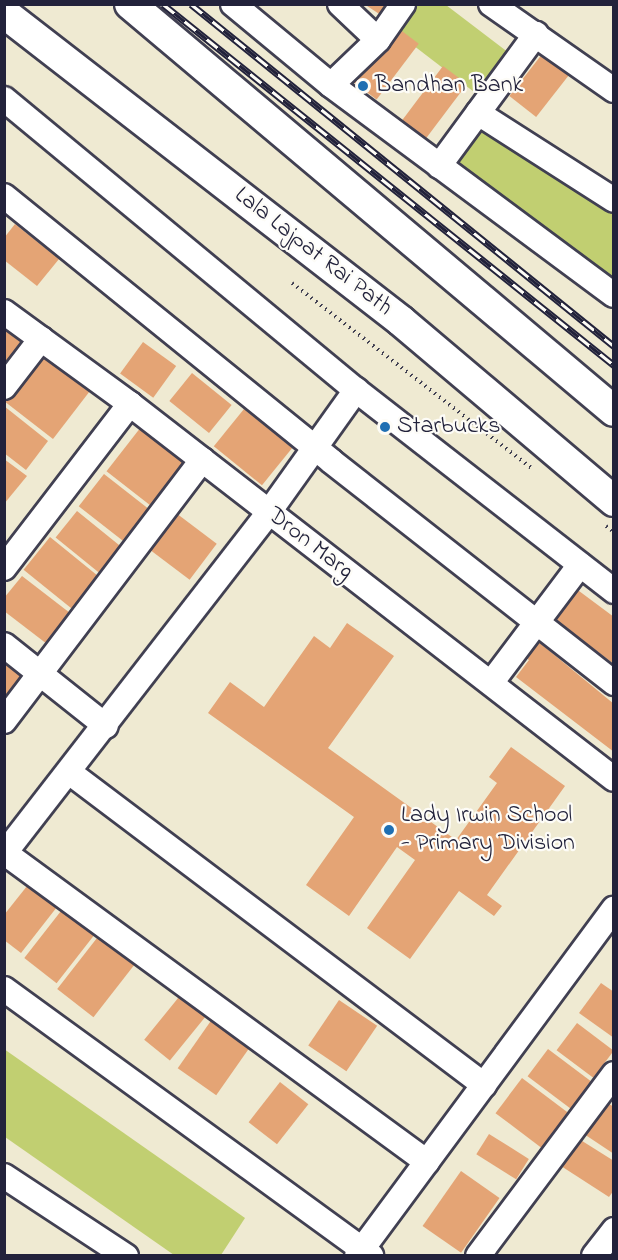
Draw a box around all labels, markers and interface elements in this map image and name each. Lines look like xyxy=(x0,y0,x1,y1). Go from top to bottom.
place label: Bandhan Bank xyxy=(375,72,523,100)
marker: Bandhan Bank xyxy=(356,79,370,93)
street label: Lala Lajpat Rai Path xyxy=(228,181,398,323)
place label: Starbucks xyxy=(397,413,501,441)
marker: Starbucks xyxy=(378,420,392,434)
street label: Dron Marg xyxy=(261,502,359,586)
place label: Lady Irwin School - Primary Division xyxy=(401,802,575,858)
marker: Lady Irwin School - Primary Division xyxy=(382,823,396,837)

